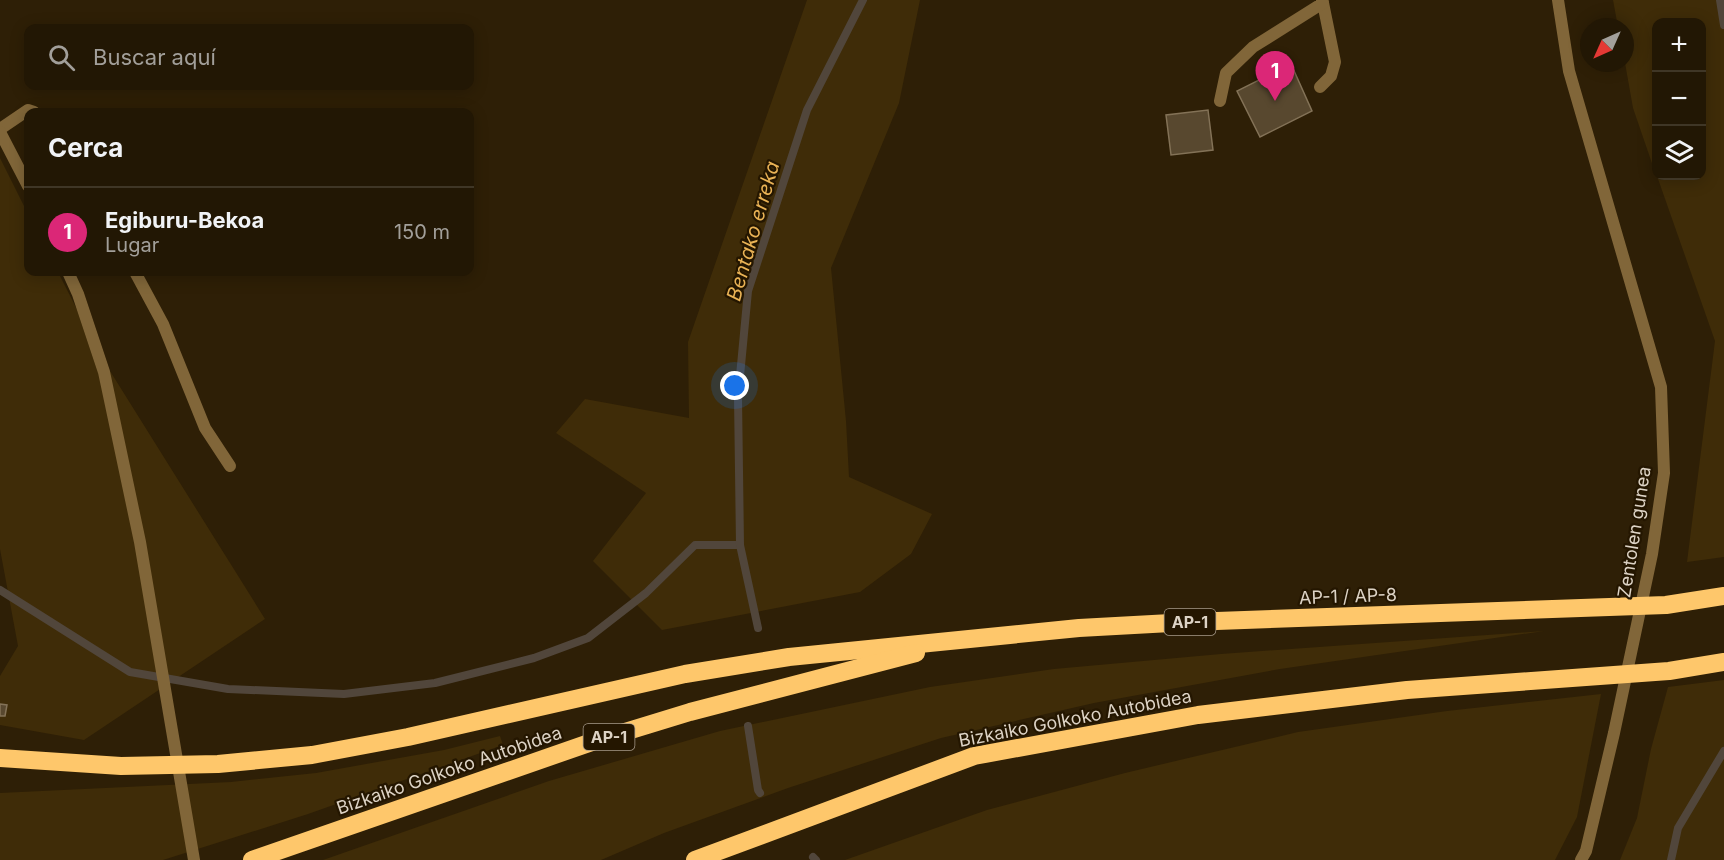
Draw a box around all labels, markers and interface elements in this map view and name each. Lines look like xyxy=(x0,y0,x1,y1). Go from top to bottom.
north arrow xyxy=(1580,18,1634,72)
map controls xyxy=(1652,18,1706,180)
button: + xyxy=(1652,18,1706,72)
search box xyxy=(24,24,474,90)
icon: search xyxy=(45,41,78,74)
text: Buscar aquí xyxy=(93,44,216,70)
pin: 1 xyxy=(1256,51,1294,101)
button: − xyxy=(1652,72,1706,126)
button: layers xyxy=(1652,126,1706,180)
text: Cerca xyxy=(48,132,123,163)
water label: Bentako erreka xyxy=(722,158,784,304)
text: Egiburu-Bekoa xyxy=(105,207,264,233)
text: 1 xyxy=(63,220,72,244)
text: 150 m xyxy=(394,220,450,244)
text: Lugar xyxy=(105,233,159,257)
your location xyxy=(720,371,749,400)
street label: Zentolen gunea xyxy=(1613,465,1655,599)
street label: AP-1 / AP-8 xyxy=(1299,584,1397,608)
road number: AP-1 xyxy=(1164,609,1216,635)
street label: Bizkaiko Golkoko Autobidea xyxy=(957,685,1193,751)
street label: Bizkaiko Golkoko Autobidea xyxy=(334,722,564,818)
road number: AP-1 xyxy=(584,724,634,750)

